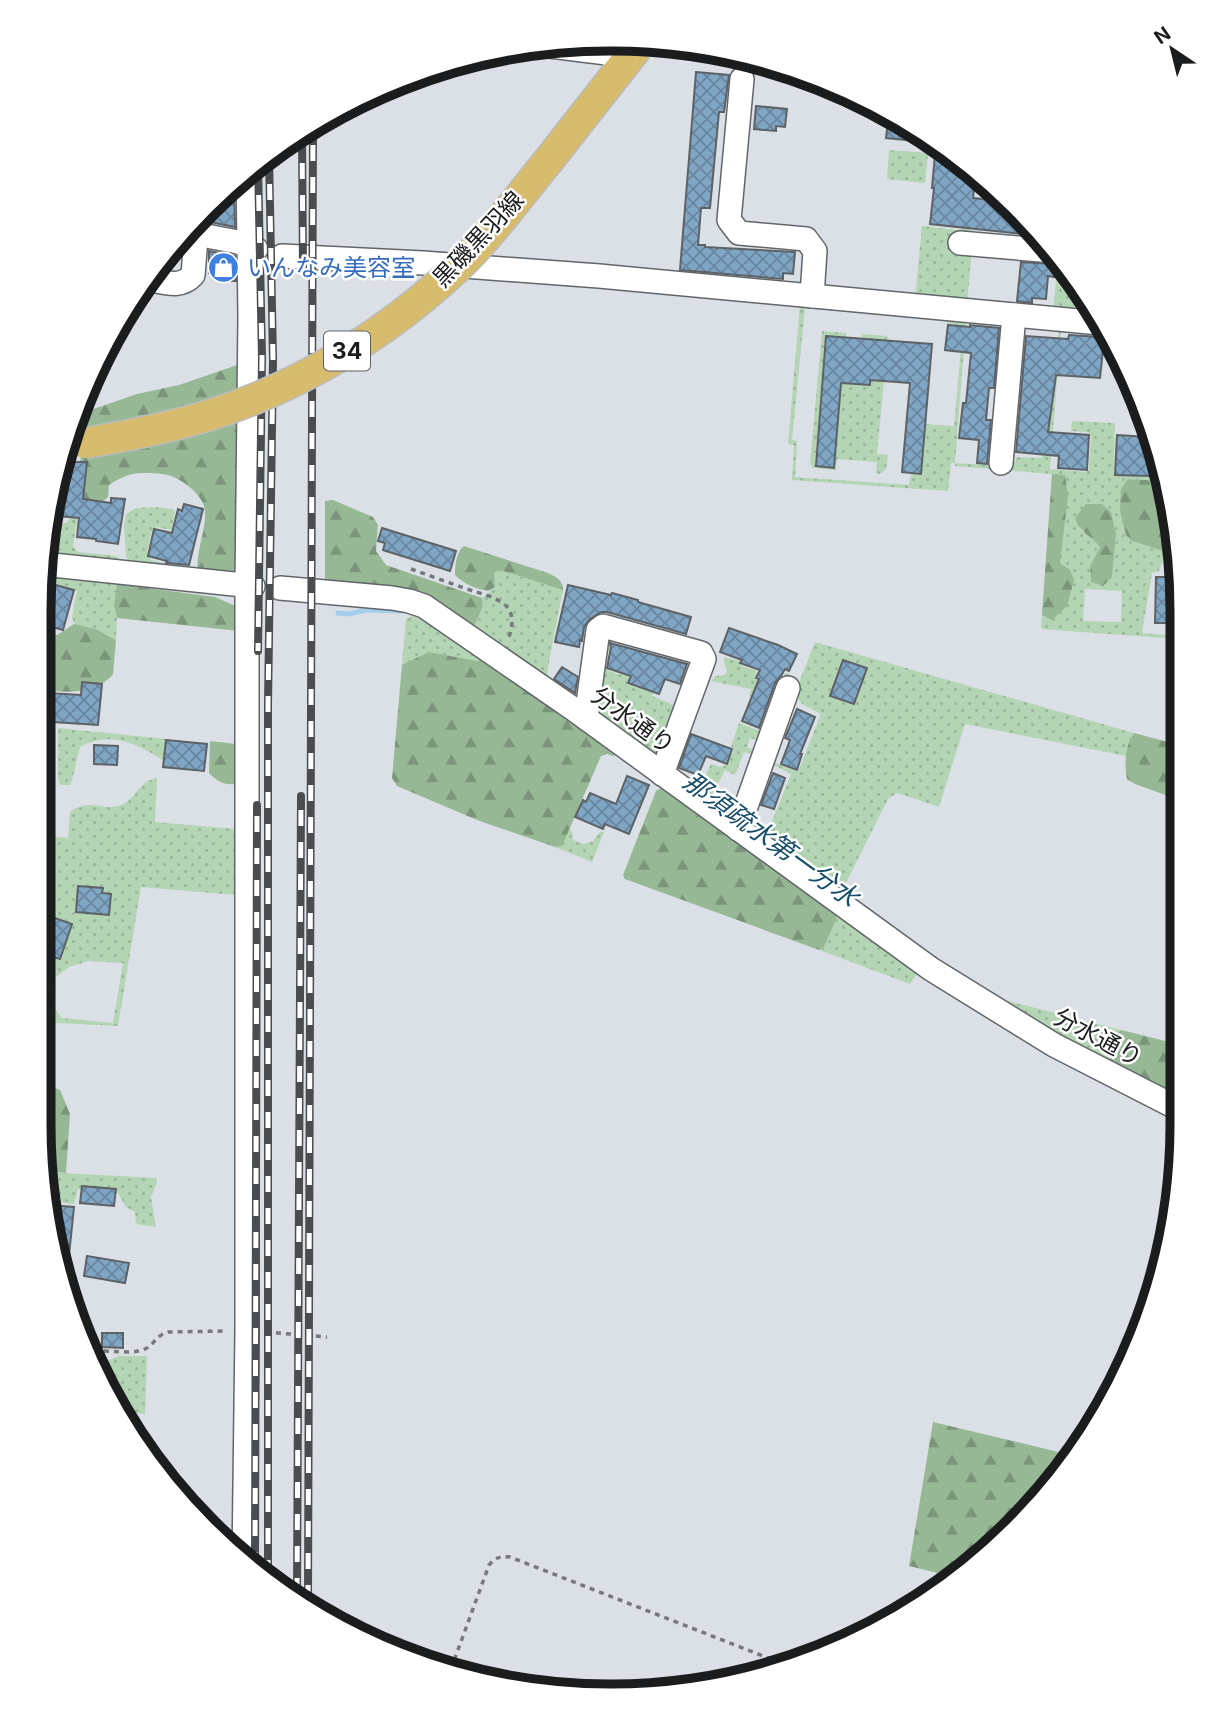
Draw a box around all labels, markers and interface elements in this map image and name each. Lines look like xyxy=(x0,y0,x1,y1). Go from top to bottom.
north arrow xyxy=(1137,14,1207,84)
text: N xyxy=(1150,22,1175,49)
street label: 黒磯黒羽線 xyxy=(426,185,530,293)
shop icon: いんなみ美容室 xyxy=(207,250,241,284)
place label: いんなみ美容室 xyxy=(247,253,415,282)
road number: 34 xyxy=(324,332,370,370)
street label: 分水通り xyxy=(586,680,680,760)
water label: 那須疏水第一分水 xyxy=(678,765,867,914)
street label: 分水通り xyxy=(1049,1002,1147,1072)

